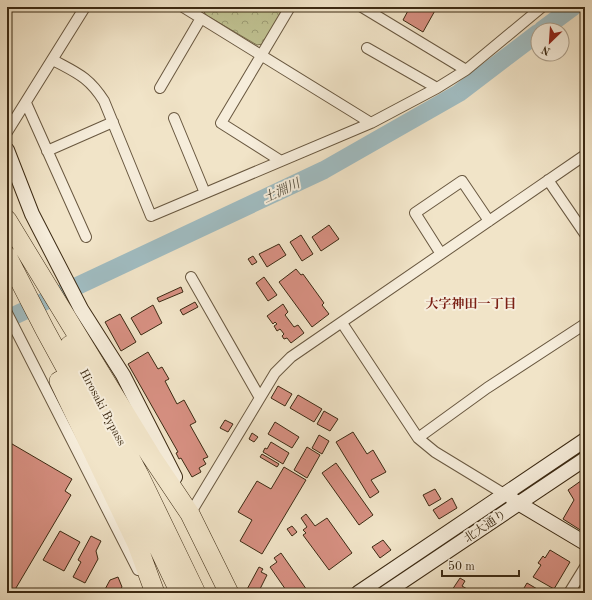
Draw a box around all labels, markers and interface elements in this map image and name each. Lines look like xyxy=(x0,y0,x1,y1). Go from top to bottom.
north arrow xyxy=(530,22,570,62)
text: N xyxy=(540,43,553,56)
water label: 土淵川 xyxy=(261,175,304,205)
district label: 大字神田一丁目 xyxy=(425,296,517,311)
street label: Hirosaki Bypass xyxy=(77,367,127,448)
street label: 北大通り xyxy=(461,507,509,545)
scale bar xyxy=(442,552,519,578)
text: 50 m xyxy=(448,560,475,573)

